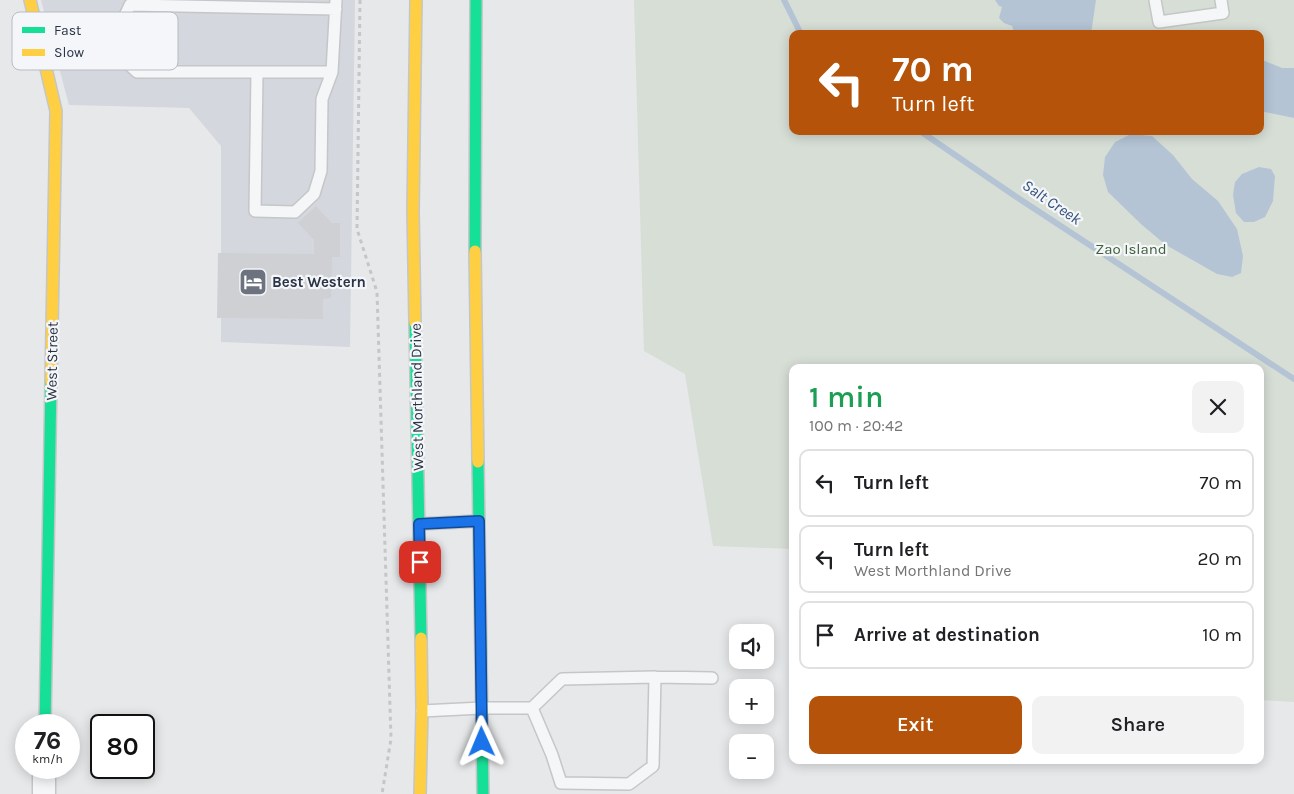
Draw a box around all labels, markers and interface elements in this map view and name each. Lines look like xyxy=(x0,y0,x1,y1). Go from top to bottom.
legend xyxy=(12,12,178,70)
text: Fast xyxy=(54,22,81,39)
text: Slow xyxy=(54,44,84,61)
text: 70 m xyxy=(892,49,974,90)
icon: left xyxy=(809,50,874,115)
text: Turn left xyxy=(892,91,975,117)
water label: Salt Creek xyxy=(1019,175,1086,229)
park label: Zao Island xyxy=(1095,240,1167,258)
hotel icon: Best Western xyxy=(238,267,268,297)
place label: Best Western xyxy=(272,273,366,291)
street label: West Street xyxy=(42,321,62,401)
street label: West Morthland Drive xyxy=(407,323,427,471)
text: 1 min xyxy=(809,379,883,415)
button: close xyxy=(1192,381,1244,433)
text: 100 m · 20:42 xyxy=(809,416,903,435)
icon: left xyxy=(811,469,839,497)
text: Turn left xyxy=(854,472,929,494)
text: 70 m xyxy=(1200,472,1242,494)
text: Turn left xyxy=(854,539,929,561)
pin xyxy=(399,541,441,583)
icon: left xyxy=(811,545,839,573)
icon: arrive xyxy=(406,548,434,576)
text: 20 m xyxy=(1197,548,1242,570)
text: West Morthland Drive xyxy=(854,561,1012,580)
icon: arrive xyxy=(811,621,839,649)
map controls xyxy=(729,624,774,779)
button: sound xyxy=(729,624,774,669)
text: Arrive at destination xyxy=(854,624,1040,646)
text: 10 m xyxy=(1202,624,1242,646)
button: + xyxy=(729,679,774,724)
button: Exit xyxy=(809,696,1022,754)
button: Share xyxy=(1032,696,1244,754)
speed limit sign: 80 xyxy=(90,714,155,779)
position arrow xyxy=(455,715,507,767)
text: 76 xyxy=(34,726,61,755)
button: − xyxy=(729,734,774,779)
text: km/h xyxy=(32,752,63,766)

